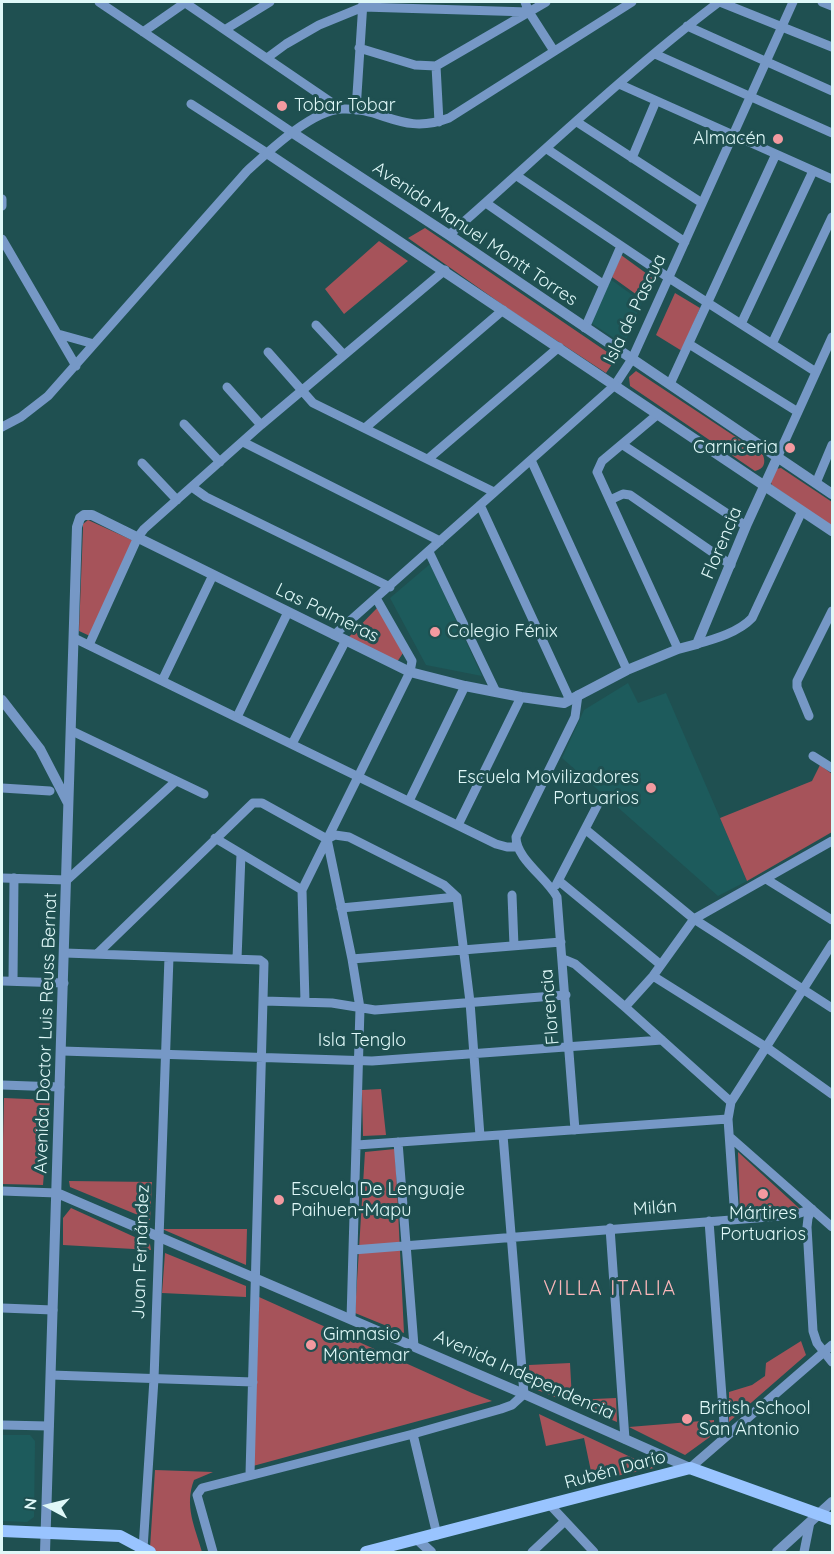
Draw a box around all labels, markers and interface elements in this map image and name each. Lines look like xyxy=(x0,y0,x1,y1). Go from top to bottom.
place label: Tobar Tobar xyxy=(294,95,396,117)
marker: Tobar Tobar xyxy=(275,99,289,113)
place label: Almacén xyxy=(693,128,766,150)
marker: Almacén xyxy=(771,132,785,146)
street label: Avenida Manuel Montt Torres xyxy=(369,157,581,311)
street label: Isla de Pascua xyxy=(599,251,671,367)
place label: Carniceria xyxy=(693,437,778,459)
marker: Carniceria xyxy=(783,441,797,455)
street label: Florencia xyxy=(697,504,747,582)
street label: Las Palmeras xyxy=(272,579,382,647)
place label: Colegio Fénix xyxy=(447,621,558,643)
marker: Colegio Fénix xyxy=(428,625,442,639)
place label: Escuela Movilizadores Portuarios xyxy=(457,767,639,810)
marker: Escuela Movilizadores Portuarios xyxy=(644,781,658,795)
street label: Avenida Doctor Luis Reuss Bernat xyxy=(30,892,62,1174)
street label: Florencia xyxy=(536,968,564,1046)
street label: Isla Tenglo xyxy=(318,1030,406,1052)
place label: Escuela De Lenguaje Paihuen-Mapu xyxy=(291,1179,465,1222)
street label: Juan Fernández xyxy=(128,1184,154,1320)
marker: Mártires Portuarios xyxy=(756,1187,770,1201)
marker: Escuela De Lenguaje Paihuen-Mapu xyxy=(272,1193,286,1207)
street label: Milán xyxy=(632,1196,678,1220)
place label: Mártires Portuarios xyxy=(720,1203,806,1246)
district label: VILLA ITALIA xyxy=(543,1277,677,1301)
place label: Gimnasio Montemar xyxy=(323,1324,410,1366)
street label: Avenida Independencia xyxy=(431,1326,617,1424)
marker: Gimnasio Montemar xyxy=(304,1338,318,1352)
place label: British School San Antonio xyxy=(699,1398,811,1440)
marker: British School San Antonio xyxy=(680,1412,694,1426)
street label: Rubén Darío xyxy=(562,1446,668,1494)
north arrow xyxy=(18,1476,78,1536)
text: N xyxy=(19,1497,41,1511)

